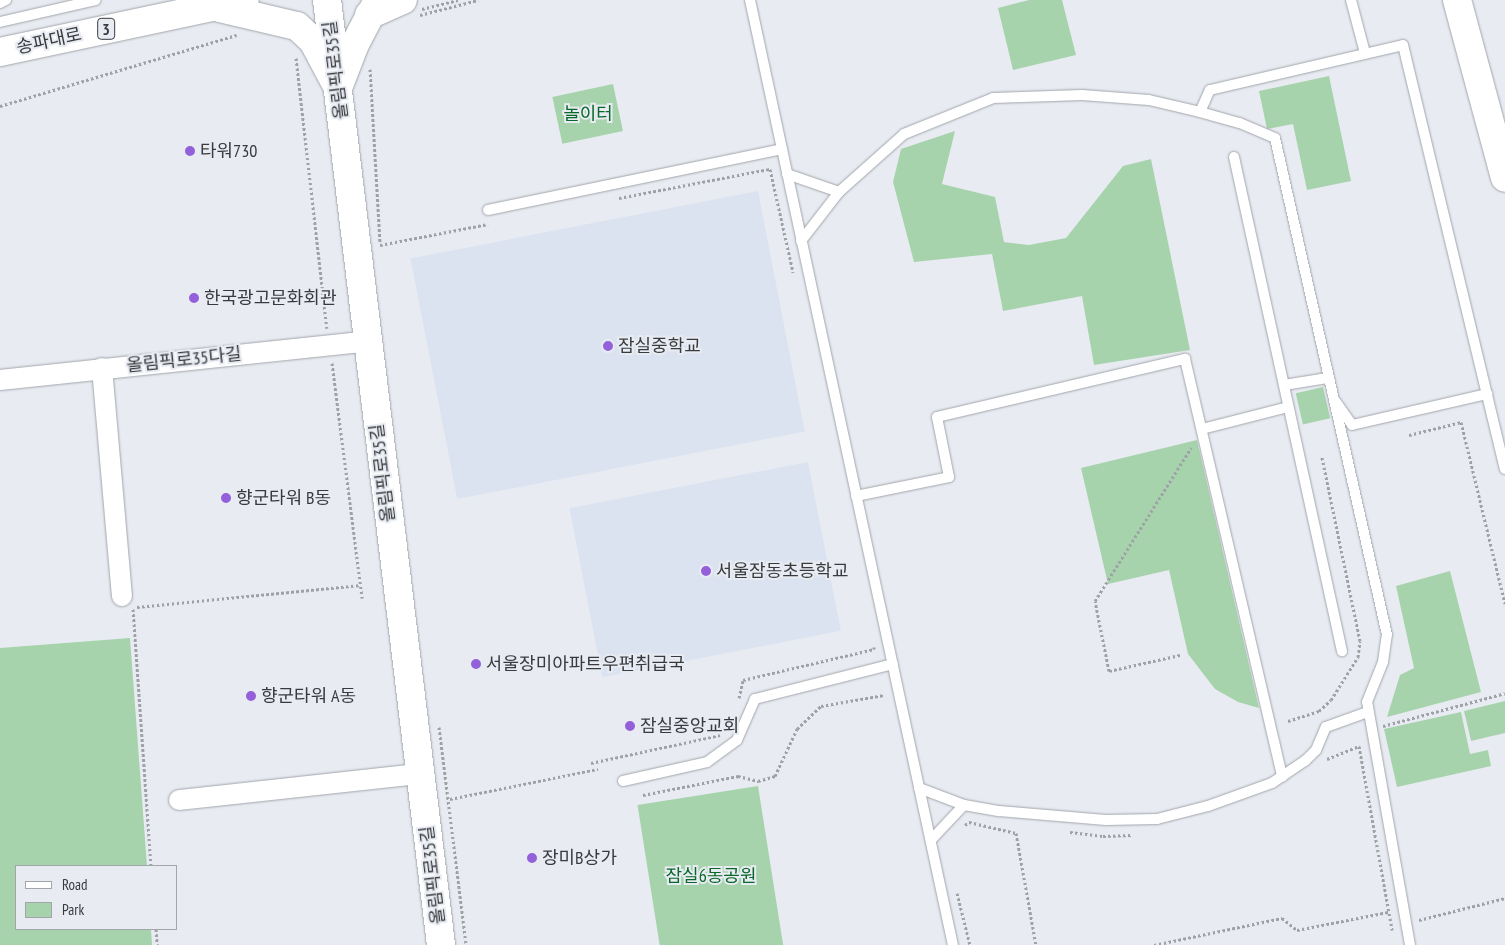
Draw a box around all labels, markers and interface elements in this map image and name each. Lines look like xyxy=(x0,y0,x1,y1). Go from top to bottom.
road number: 3 xyxy=(96,15,116,42)
street label: 올림픽로35길 xyxy=(319,20,353,120)
street label: 송파대로 xyxy=(14,24,84,58)
park label: 놀이터 xyxy=(563,103,613,125)
place label: 타워730 xyxy=(200,140,257,162)
marker: 타워730 xyxy=(184,145,196,157)
place label: 한국광고문화회관 xyxy=(204,287,336,309)
marker: 한국광고문화회관 xyxy=(188,292,200,304)
place label: 잠실중학교 xyxy=(618,335,701,357)
marker: 잠실중학교 xyxy=(602,340,614,352)
street label: 올림픽로35다길 xyxy=(125,343,243,377)
street label: 올림픽로35길 xyxy=(366,423,400,523)
place label: 향군타워 B동 xyxy=(236,487,331,509)
marker: 향군타워 B동 xyxy=(220,492,232,504)
place label: 서울잠동초등학교 xyxy=(716,560,848,582)
marker: 서울잠동초등학교 xyxy=(700,565,712,577)
place label: 서울장미아파트우편취급국 xyxy=(486,653,685,675)
marker: 서울장미아파트우편취급국 xyxy=(470,658,482,670)
place label: 향군타워 A동 xyxy=(261,685,356,707)
marker: 향군타워 A동 xyxy=(245,690,257,702)
place label: 잠실중앙교회 xyxy=(640,715,739,737)
marker: 잠실중앙교회 xyxy=(624,720,636,732)
street label: 올림픽로35길 xyxy=(416,825,450,925)
place label: 장미B상가 xyxy=(542,847,617,869)
marker: 장미B상가 xyxy=(526,852,538,864)
legend xyxy=(15,865,178,930)
park label: 잠실6동공원 xyxy=(666,865,756,887)
text: Road xyxy=(62,875,88,894)
text: Park xyxy=(62,900,84,919)

